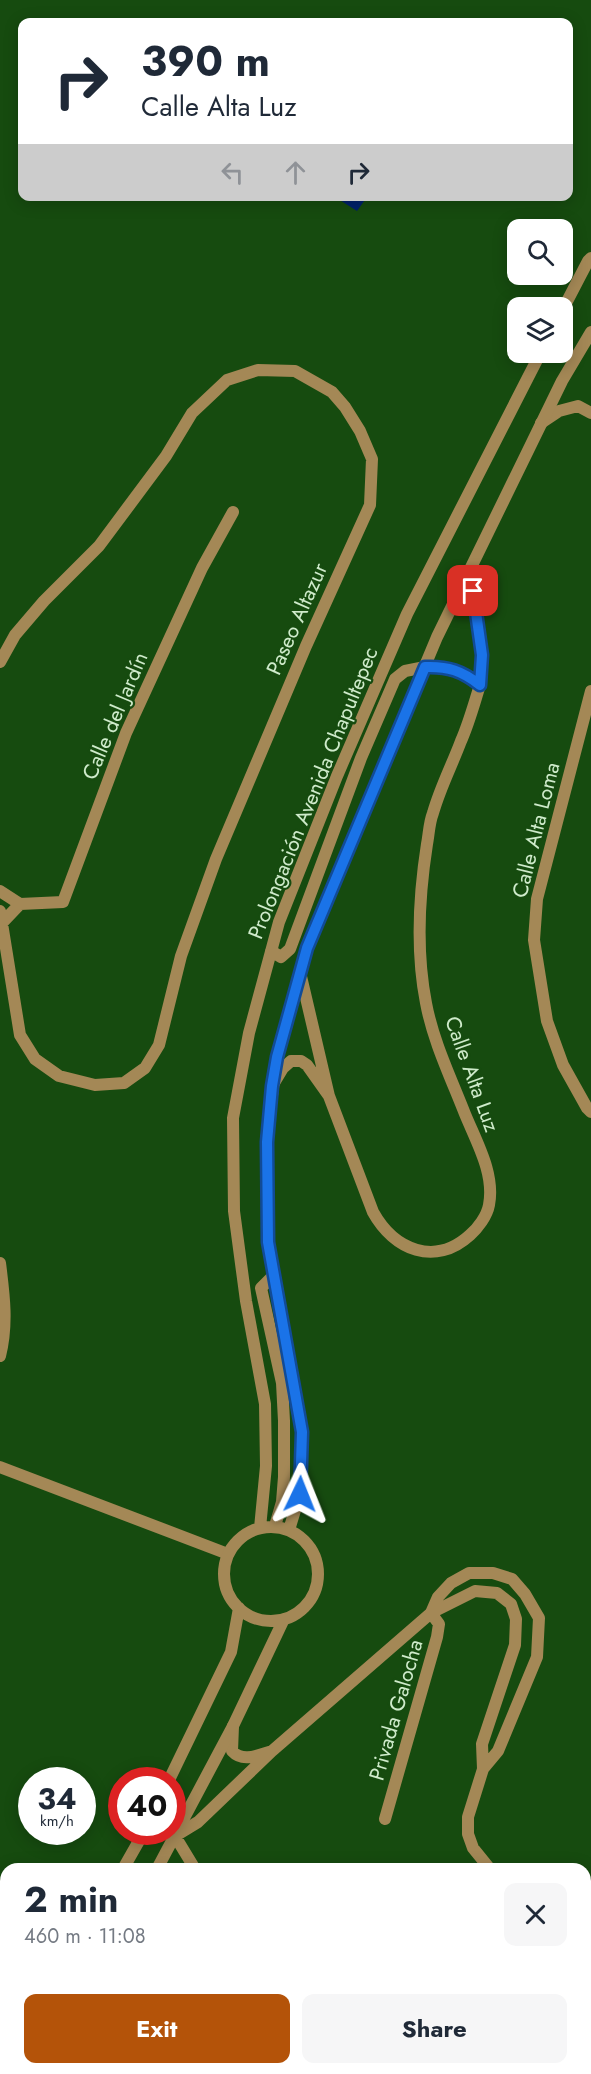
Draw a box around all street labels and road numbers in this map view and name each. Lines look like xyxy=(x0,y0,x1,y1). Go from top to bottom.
street label: Paseo Altazur xyxy=(259,558,335,680)
street label: Prolongación Avenida Chapultepec xyxy=(241,642,385,944)
street label: Calle del Jardín xyxy=(75,648,155,784)
street label: Calle Alta Loma xyxy=(505,759,567,901)
street label: Calle Alta Luz xyxy=(437,1012,507,1136)
street label: Privada Galocha xyxy=(362,1636,430,1784)

